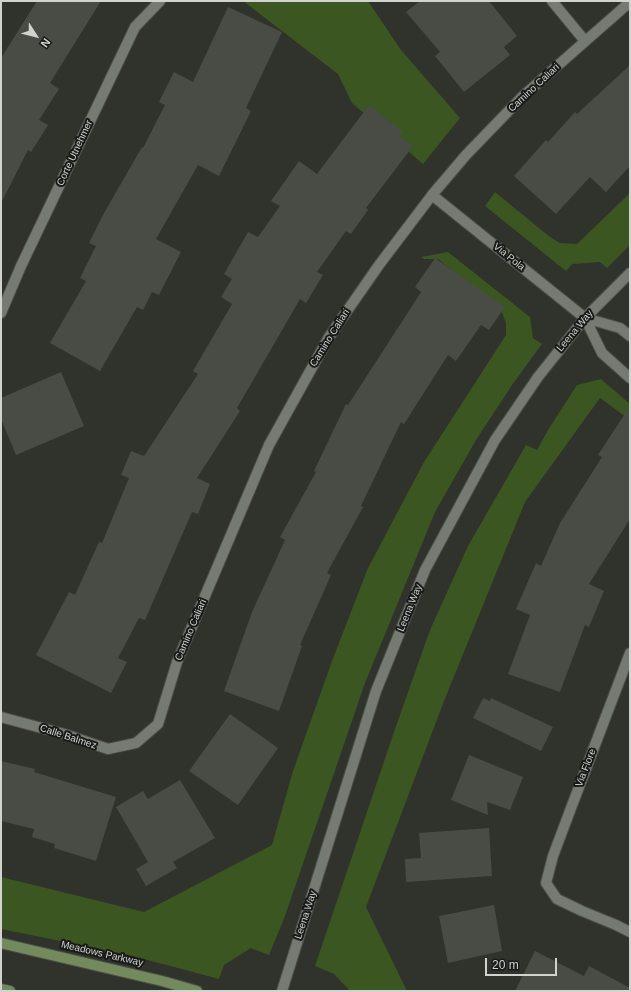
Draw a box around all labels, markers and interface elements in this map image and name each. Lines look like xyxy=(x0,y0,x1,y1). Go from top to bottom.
north arrow xyxy=(16,16,56,56)
text: N xyxy=(39,36,53,50)
street label: Camino Caliari xyxy=(506,61,562,115)
street label: Corte Utnehmer xyxy=(55,118,95,188)
street label: Via Pola xyxy=(491,241,527,273)
street label: Camino Caliari xyxy=(308,307,352,369)
street label: Leena Way xyxy=(554,308,596,354)
street label: Leena Way xyxy=(395,582,425,634)
street label: Camino Caliari xyxy=(173,597,209,663)
street label: Calle Balmez xyxy=(38,722,98,752)
street label: Via Flore xyxy=(573,747,599,789)
street label: Leena Way xyxy=(293,889,319,941)
street label: Meadows Parkway xyxy=(60,939,144,969)
scale bar xyxy=(487,950,559,976)
text: 20 m xyxy=(492,958,519,972)

